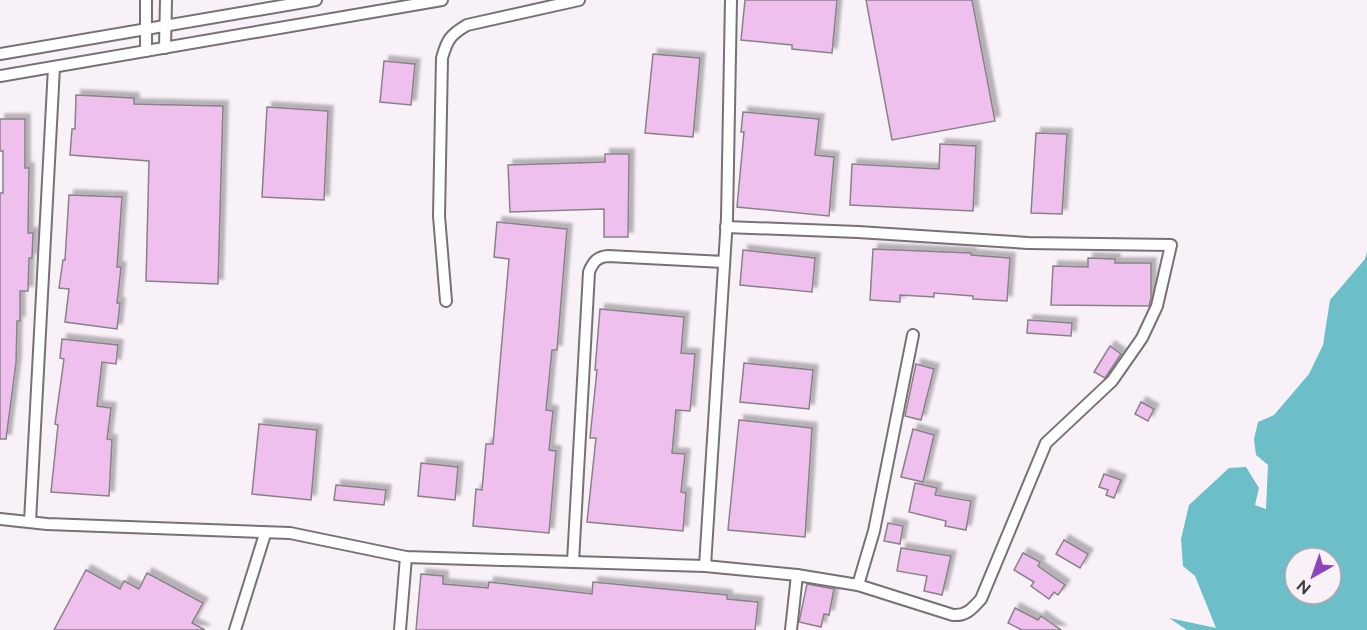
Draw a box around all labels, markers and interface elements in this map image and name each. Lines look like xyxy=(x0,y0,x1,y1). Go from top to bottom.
north arrow xyxy=(1283,546,1343,606)
text: N xyxy=(1293,576,1314,598)

